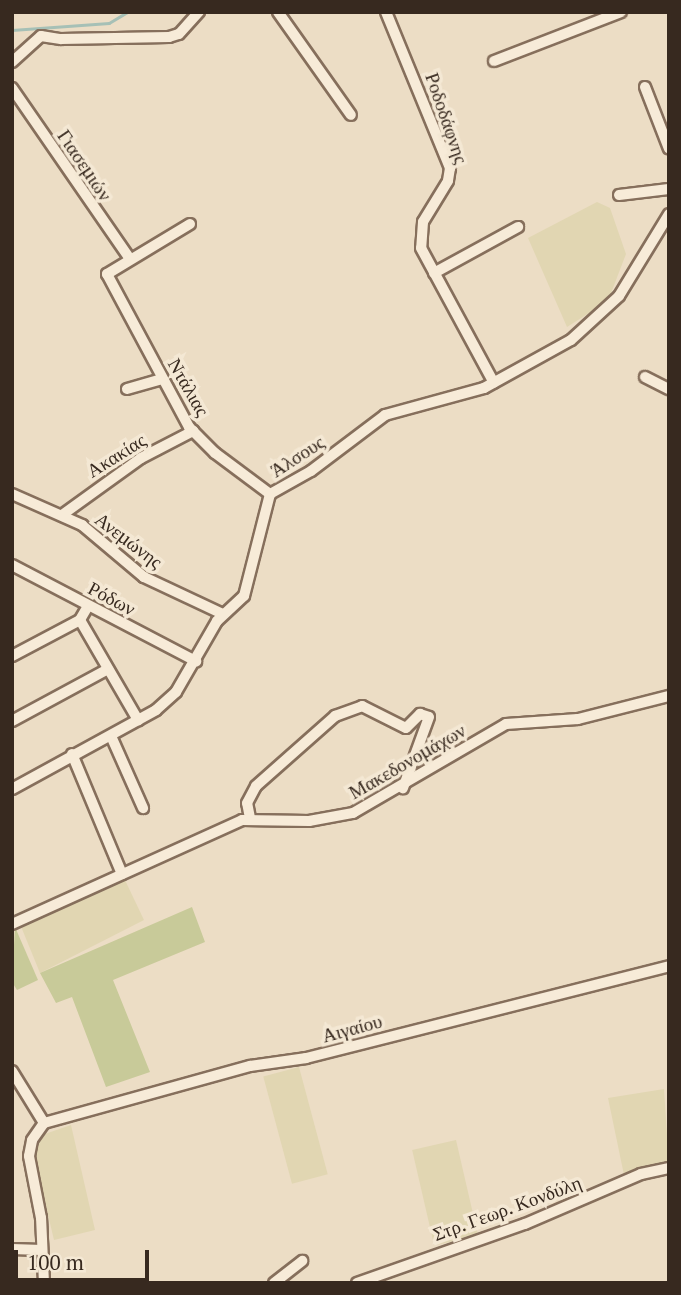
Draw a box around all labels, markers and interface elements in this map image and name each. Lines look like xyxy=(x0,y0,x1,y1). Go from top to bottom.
street label: Ροδοδάφνης xyxy=(421,70,473,166)
street label: Γιασεμιών xyxy=(53,125,117,205)
street label: Ντάλιας xyxy=(163,354,215,420)
street label: Ακακίας xyxy=(82,428,150,482)
street label: Άλσους xyxy=(266,430,328,482)
street label: Ανεμώνης xyxy=(91,507,167,573)
street label: Ρόδων xyxy=(85,576,139,620)
street label: Μακεδονομάχων xyxy=(345,718,469,804)
street label: Αιγαίου xyxy=(319,1009,385,1047)
street label: Στρ. Γεωρ. Κονδύλη xyxy=(429,1170,585,1246)
scale bar xyxy=(18,1236,152,1280)
text: 100 m xyxy=(27,1248,84,1276)

